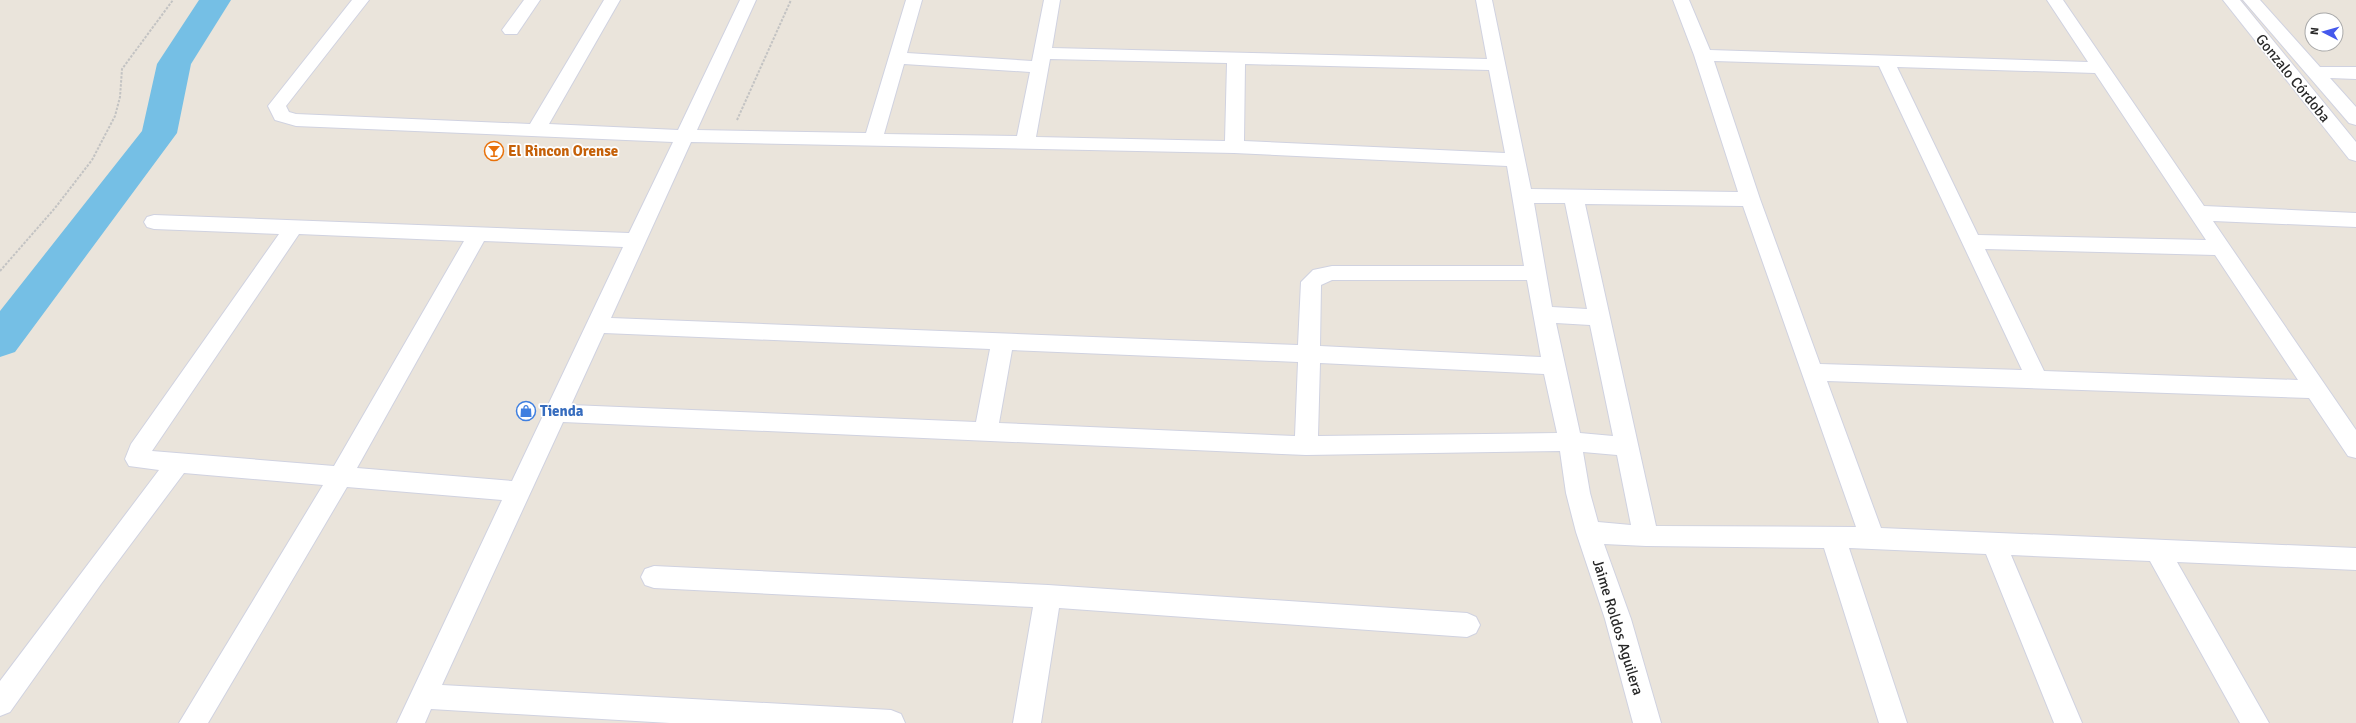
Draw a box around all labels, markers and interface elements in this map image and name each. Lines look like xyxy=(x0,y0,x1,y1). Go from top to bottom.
north arrow xyxy=(2304,12,2344,52)
text: N xyxy=(2308,27,2321,35)
street label: Gonzalo Córdoba xyxy=(2252,30,2334,126)
bar icon: El Rincon Orense xyxy=(483,140,505,162)
place label: El Rincon Orense xyxy=(508,142,618,160)
shop icon: Tienda xyxy=(515,400,537,422)
place label: Tienda xyxy=(540,402,584,420)
street label: Jaime Roldos Aguilera xyxy=(1589,557,1647,697)

